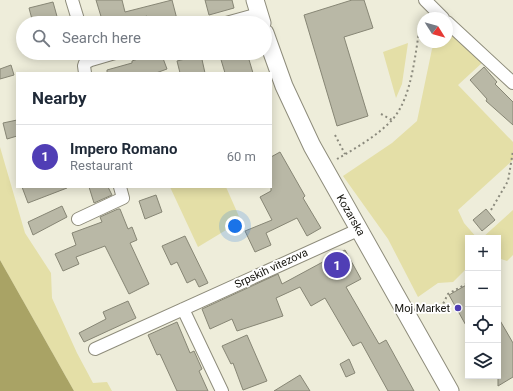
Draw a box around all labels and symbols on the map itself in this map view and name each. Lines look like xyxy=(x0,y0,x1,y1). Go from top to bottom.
north arrow xyxy=(417,12,453,48)
street label: Kozarska xyxy=(334,192,368,238)
your location xyxy=(225,216,245,236)
street label: Srpskih vitezova xyxy=(232,246,310,291)
pin: 1 xyxy=(324,250,350,280)
place label: Moj Market xyxy=(395,302,450,315)
marker: Moj Market xyxy=(453,303,463,313)

